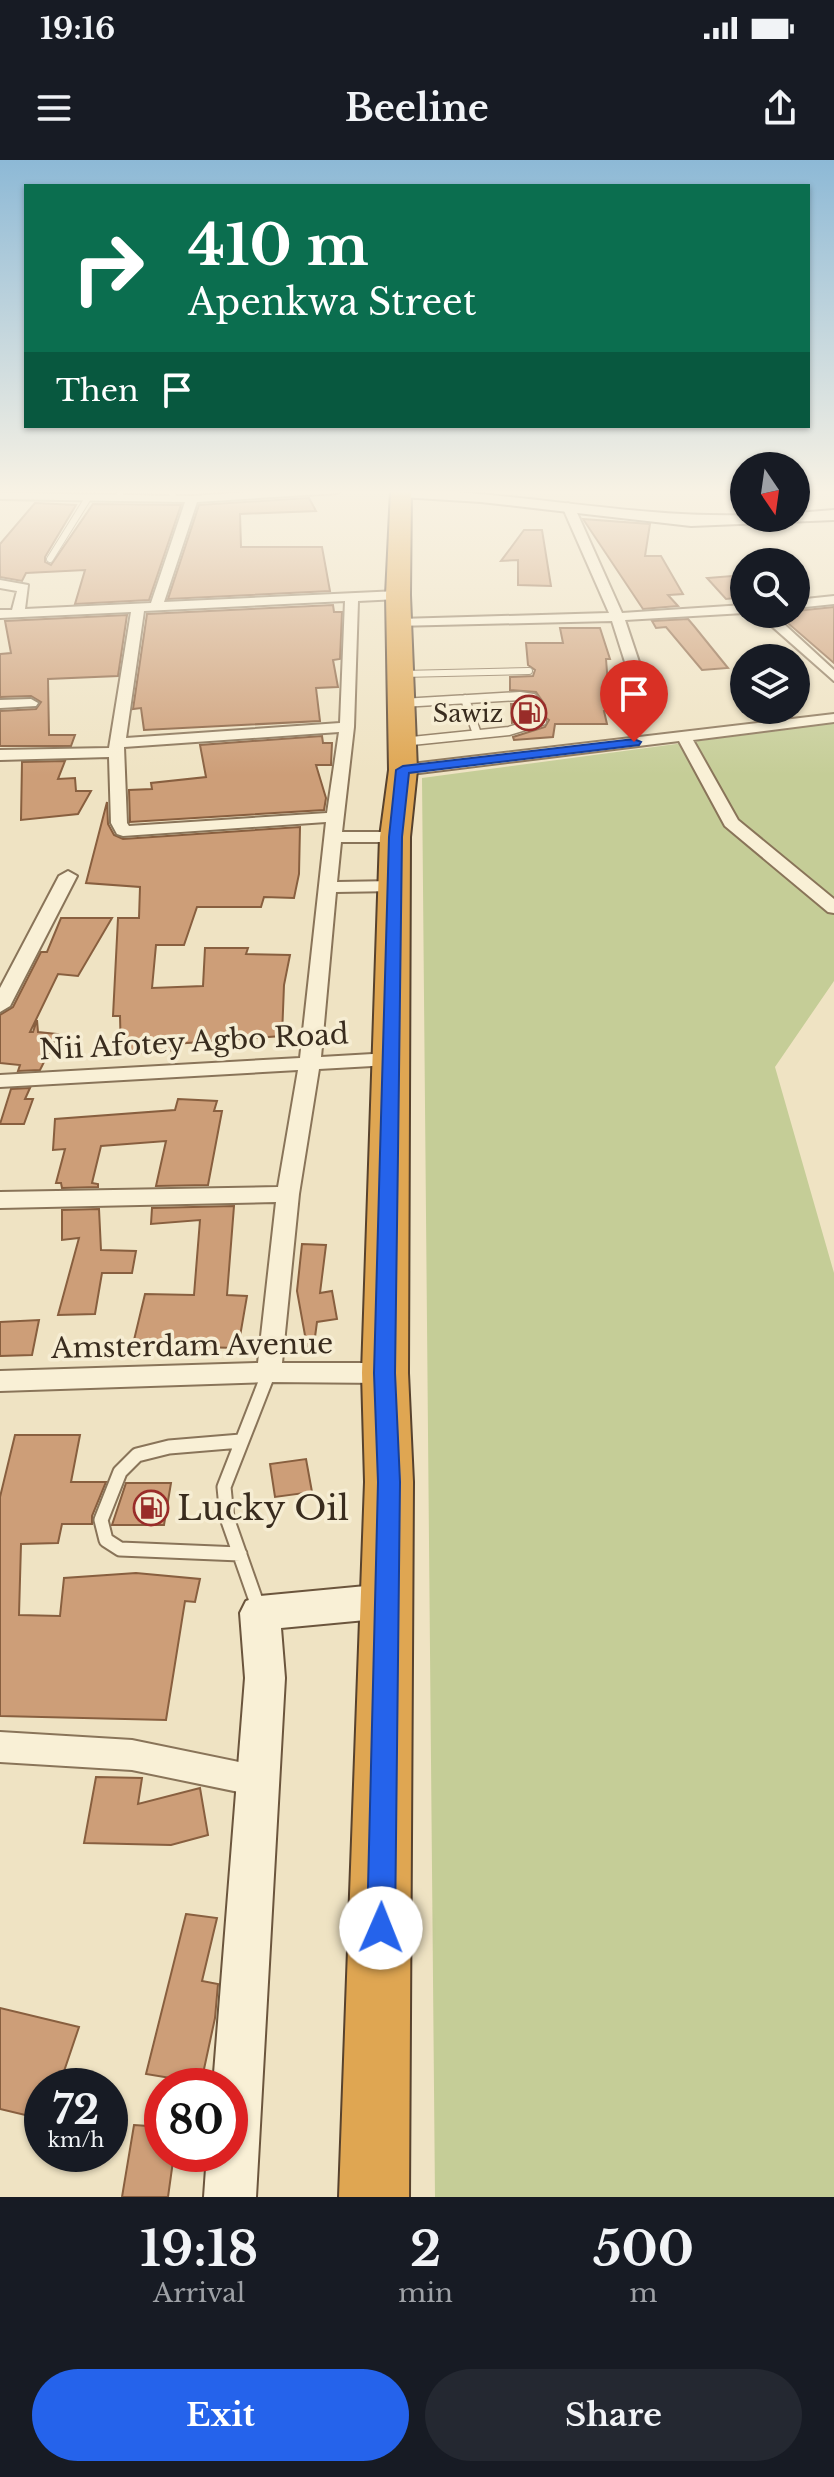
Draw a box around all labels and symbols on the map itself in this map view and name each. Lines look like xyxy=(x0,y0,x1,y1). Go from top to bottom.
north arrow xyxy=(730,452,810,532)
pin xyxy=(600,660,668,742)
fuel station icon: Sawiz xyxy=(510,694,548,732)
place label: Sawiz xyxy=(433,699,503,728)
street label: Nii Afotey Agbo Road xyxy=(38,1016,350,1068)
street label: Amsterdam Avenue xyxy=(50,1326,333,1366)
place label: Lucky Oil xyxy=(177,1487,349,1529)
fuel station icon: Lucky Oil xyxy=(132,1489,170,1527)
position arrow xyxy=(339,1886,423,1970)
speed limit sign: 80 xyxy=(144,2068,248,2172)

